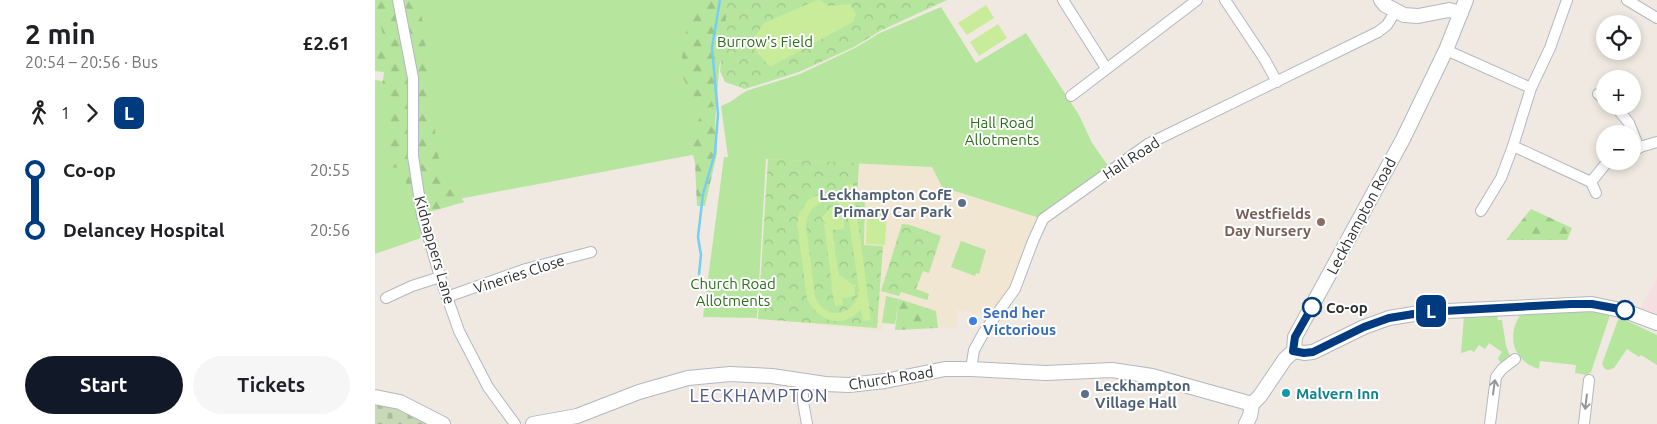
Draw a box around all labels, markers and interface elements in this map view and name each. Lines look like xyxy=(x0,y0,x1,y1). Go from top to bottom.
map controls xyxy=(1596,15,1641,170)
button: locate xyxy=(1596,15,1641,60)
text: 2 min xyxy=(25,18,96,49)
text: £2.61 xyxy=(302,32,350,54)
park label: Burrow's Field xyxy=(717,33,813,50)
text: 20:54 – 20:56 · Bus xyxy=(25,53,158,71)
button: + xyxy=(1596,70,1641,115)
icon: walk xyxy=(25,99,53,127)
icon: forward xyxy=(78,99,106,127)
text: L xyxy=(124,103,134,123)
text: 1 xyxy=(61,104,70,122)
park label: Hall Road Allotments xyxy=(965,114,1039,148)
button: − xyxy=(1596,125,1641,170)
street label: Hall Road xyxy=(1100,133,1162,183)
street label: Leckhampton Road xyxy=(1323,155,1399,277)
text: Co-op xyxy=(63,159,116,181)
text: 20:55 xyxy=(310,161,350,179)
place label: Leckhampton CofE Primary Car Park xyxy=(819,186,953,220)
street label: Kidnappers Lane xyxy=(411,194,459,306)
marker: Leckhampton CofE Primary Car Park xyxy=(956,197,968,209)
place label: Westfields Day Nursery xyxy=(1224,205,1311,239)
marker: Westfields Day Nursery xyxy=(1315,216,1327,228)
text: Delancey Hospital xyxy=(63,219,225,241)
text: 20:56 xyxy=(310,221,350,239)
street label: Vineries Close xyxy=(471,251,567,297)
park label: Church Road Allotments xyxy=(690,275,776,309)
line badge: L xyxy=(1415,295,1447,327)
marker: Co-op xyxy=(1302,297,1322,317)
place label: Co-op xyxy=(1326,299,1368,316)
unlabelled marker xyxy=(1615,300,1635,320)
text: L xyxy=(1426,301,1436,321)
place label: Send her Victorious xyxy=(983,304,1056,338)
marker: Send her Victorious xyxy=(967,315,979,327)
button: Start xyxy=(25,356,183,414)
button: Tickets xyxy=(193,356,350,414)
street label: Church Road xyxy=(847,363,935,393)
place label: Leckhampton Village Hall xyxy=(1095,377,1191,411)
one-way arrow xyxy=(1489,380,1499,396)
district label: LECKHAMPTON xyxy=(689,385,829,405)
place label: Malvern Inn xyxy=(1296,385,1379,402)
marker: Malvern Inn xyxy=(1280,387,1292,399)
marker: Leckhampton Village Hall xyxy=(1079,388,1091,400)
one-way arrow xyxy=(1581,393,1591,409)

